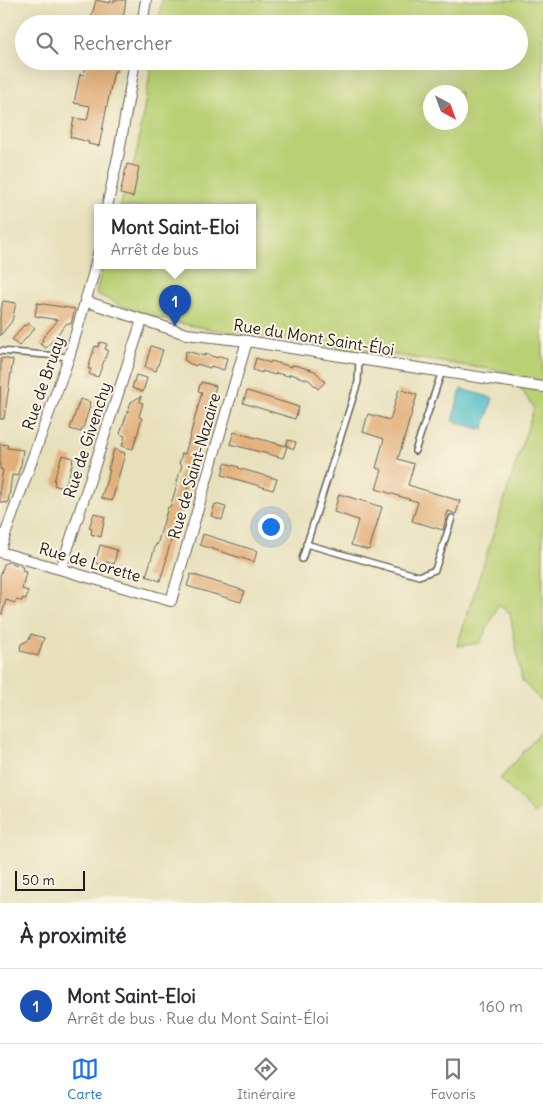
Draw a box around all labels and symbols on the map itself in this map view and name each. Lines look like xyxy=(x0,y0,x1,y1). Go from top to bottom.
north arrow xyxy=(423,85,468,130)
pin: 1 xyxy=(159,285,191,326)
street label: Rue du Mont Saint-Éloi xyxy=(232,314,396,360)
street label: Rue de Bruay xyxy=(18,333,68,433)
street label: Rue de Givenchy xyxy=(59,380,115,500)
street label: Rue de Saint-Nazaire xyxy=(164,391,224,541)
your location xyxy=(258,514,284,540)
street label: Rue de Lorette xyxy=(37,538,143,586)
scale bar xyxy=(15,868,85,891)

